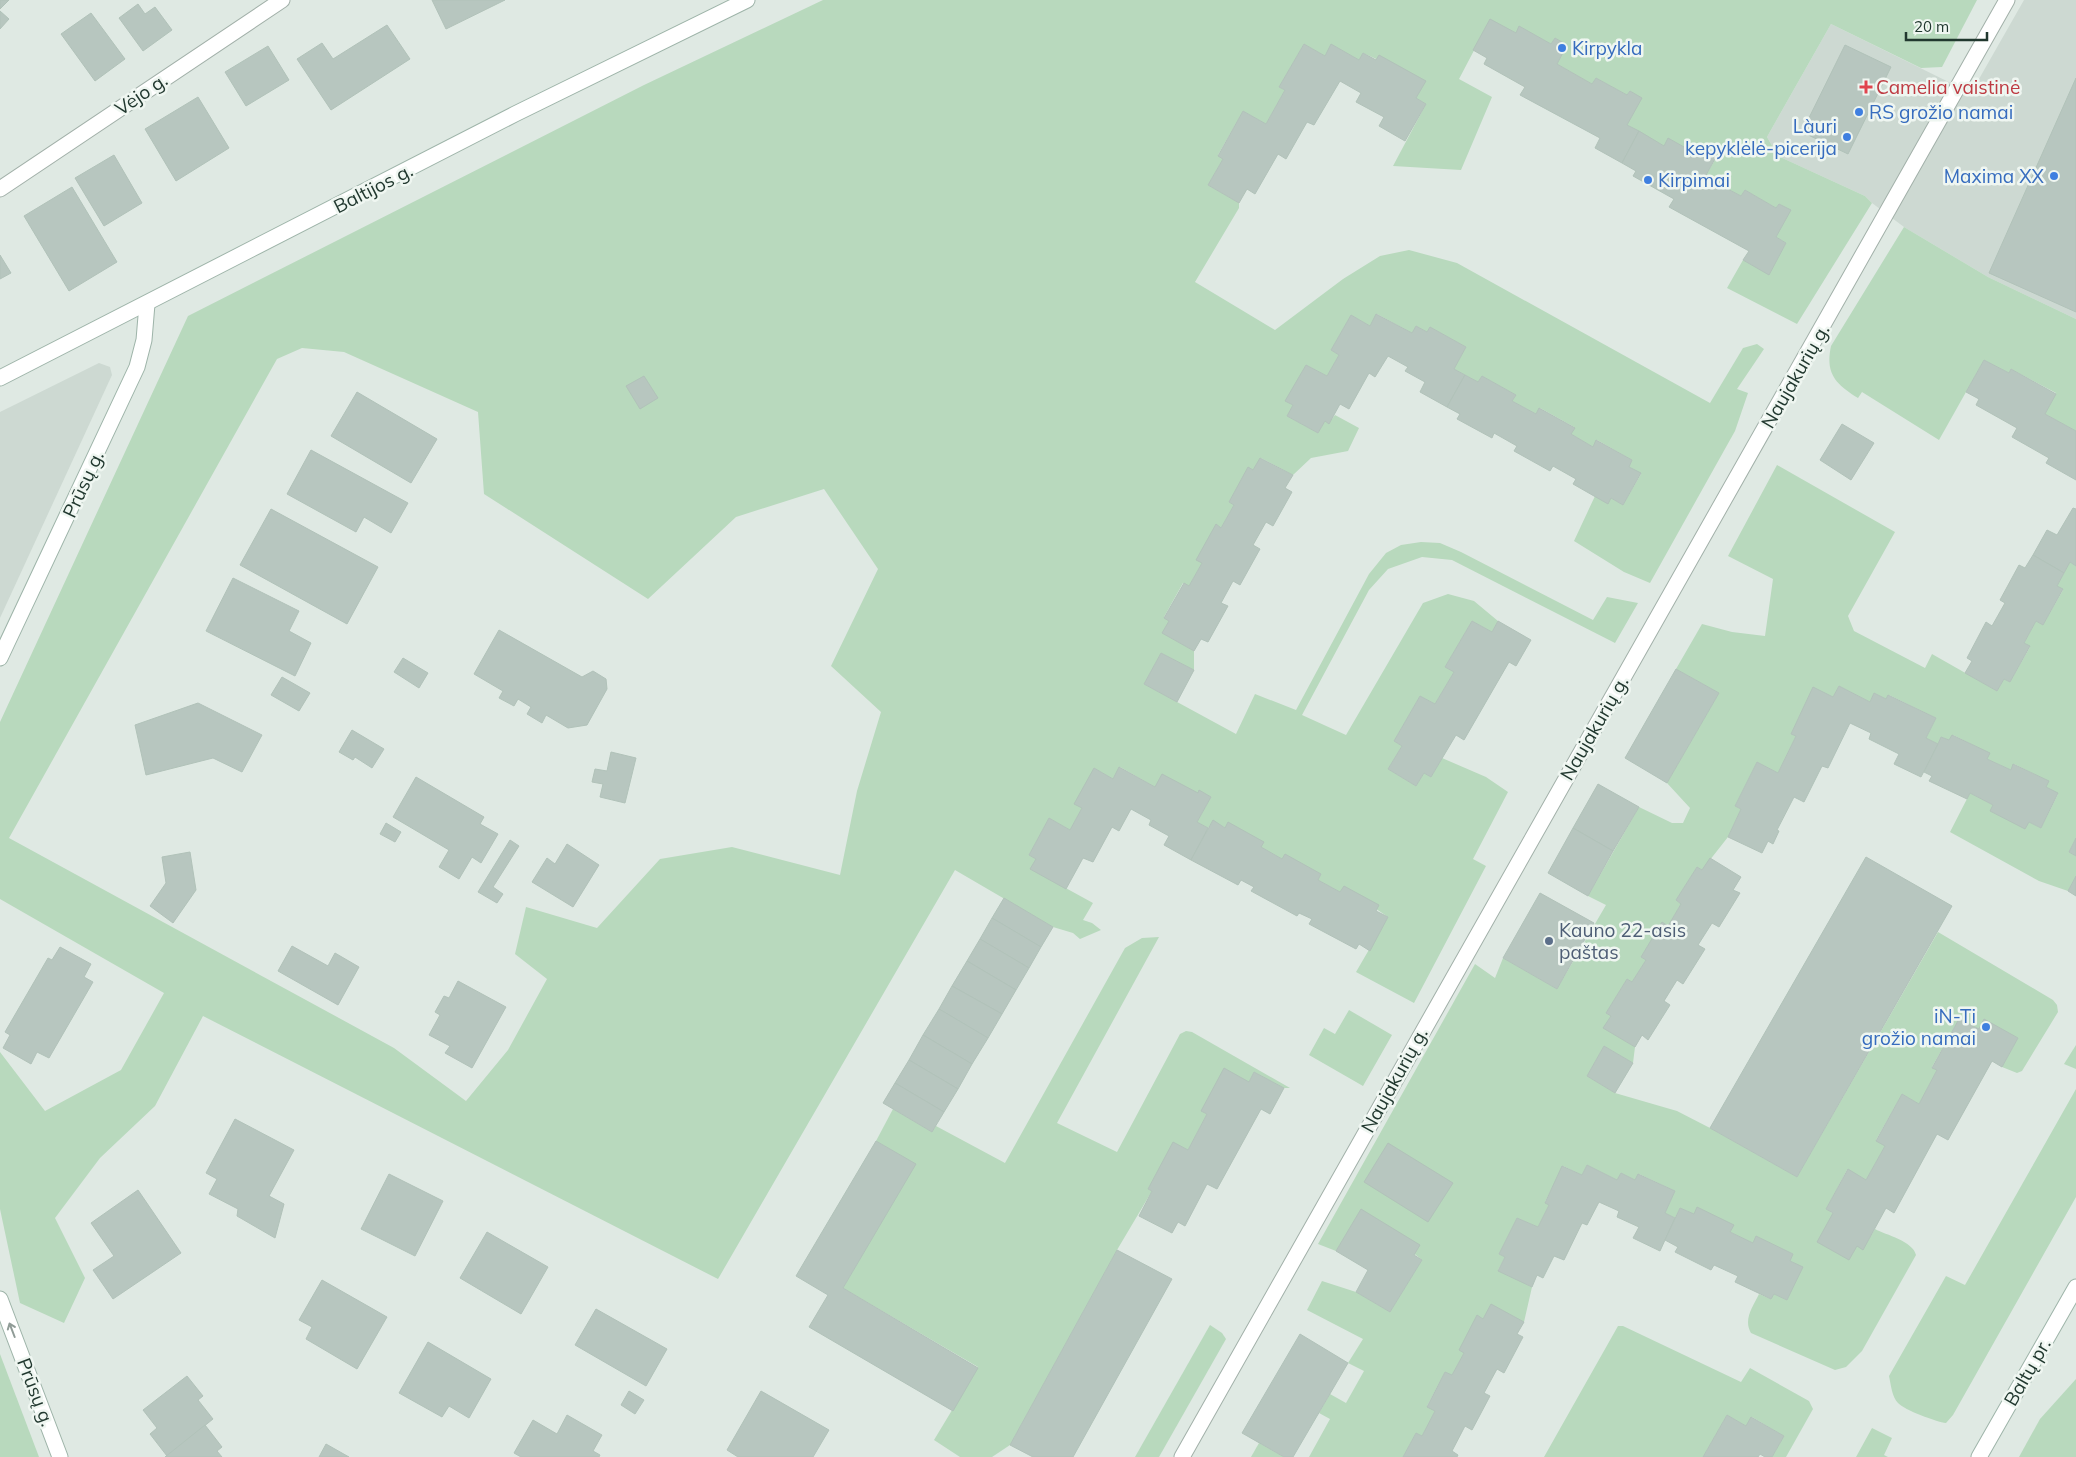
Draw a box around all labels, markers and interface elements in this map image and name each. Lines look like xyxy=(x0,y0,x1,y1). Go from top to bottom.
scale bar xyxy=(1906,10,1987,42)
text: 20 m xyxy=(1914,17,1949,36)
place label: Kirpykla xyxy=(1572,36,1643,60)
marker: Kirpykla xyxy=(1556,42,1568,54)
street label: Vėjo g. xyxy=(110,68,172,120)
place label: Camelia vaistinė xyxy=(1876,75,2020,99)
marker: Camelia vaistinė xyxy=(1860,81,1872,93)
place label: RS grožio namai xyxy=(1869,100,2013,124)
marker: RS grožio namai xyxy=(1853,106,1865,118)
place label: Làuri kepyklėlė-picerija xyxy=(1685,114,1837,160)
marker: Làuri kepyklėlė-picerija xyxy=(1841,131,1853,143)
street label: Baltijos g. xyxy=(329,158,417,218)
place label: Maxima XX xyxy=(1944,164,2045,188)
place label: Kirpimai xyxy=(1658,168,1730,192)
marker: Maxima XX xyxy=(2048,170,2060,182)
marker: Kirpimai xyxy=(1642,174,1654,186)
street label: Naujakurių g. xyxy=(1756,320,1834,432)
street label: Prūsų g. xyxy=(57,447,109,521)
street label: Naujakurių g. xyxy=(1555,672,1633,784)
place label: Kauno 22-asis paštas xyxy=(1559,918,1686,964)
marker: Kauno 22-asis paštas xyxy=(1543,935,1555,947)
place label: iN-Ti grožio namai xyxy=(1862,1004,1976,1050)
marker: iN-Ti grožio namai xyxy=(1980,1021,1992,1033)
street label: Naujakurių g. xyxy=(1355,1023,1433,1137)
one-way arrow xyxy=(7,1323,16,1338)
street label: Baltų pr. xyxy=(1998,1334,2056,1410)
street label: Prūsų g. xyxy=(12,1354,60,1430)

